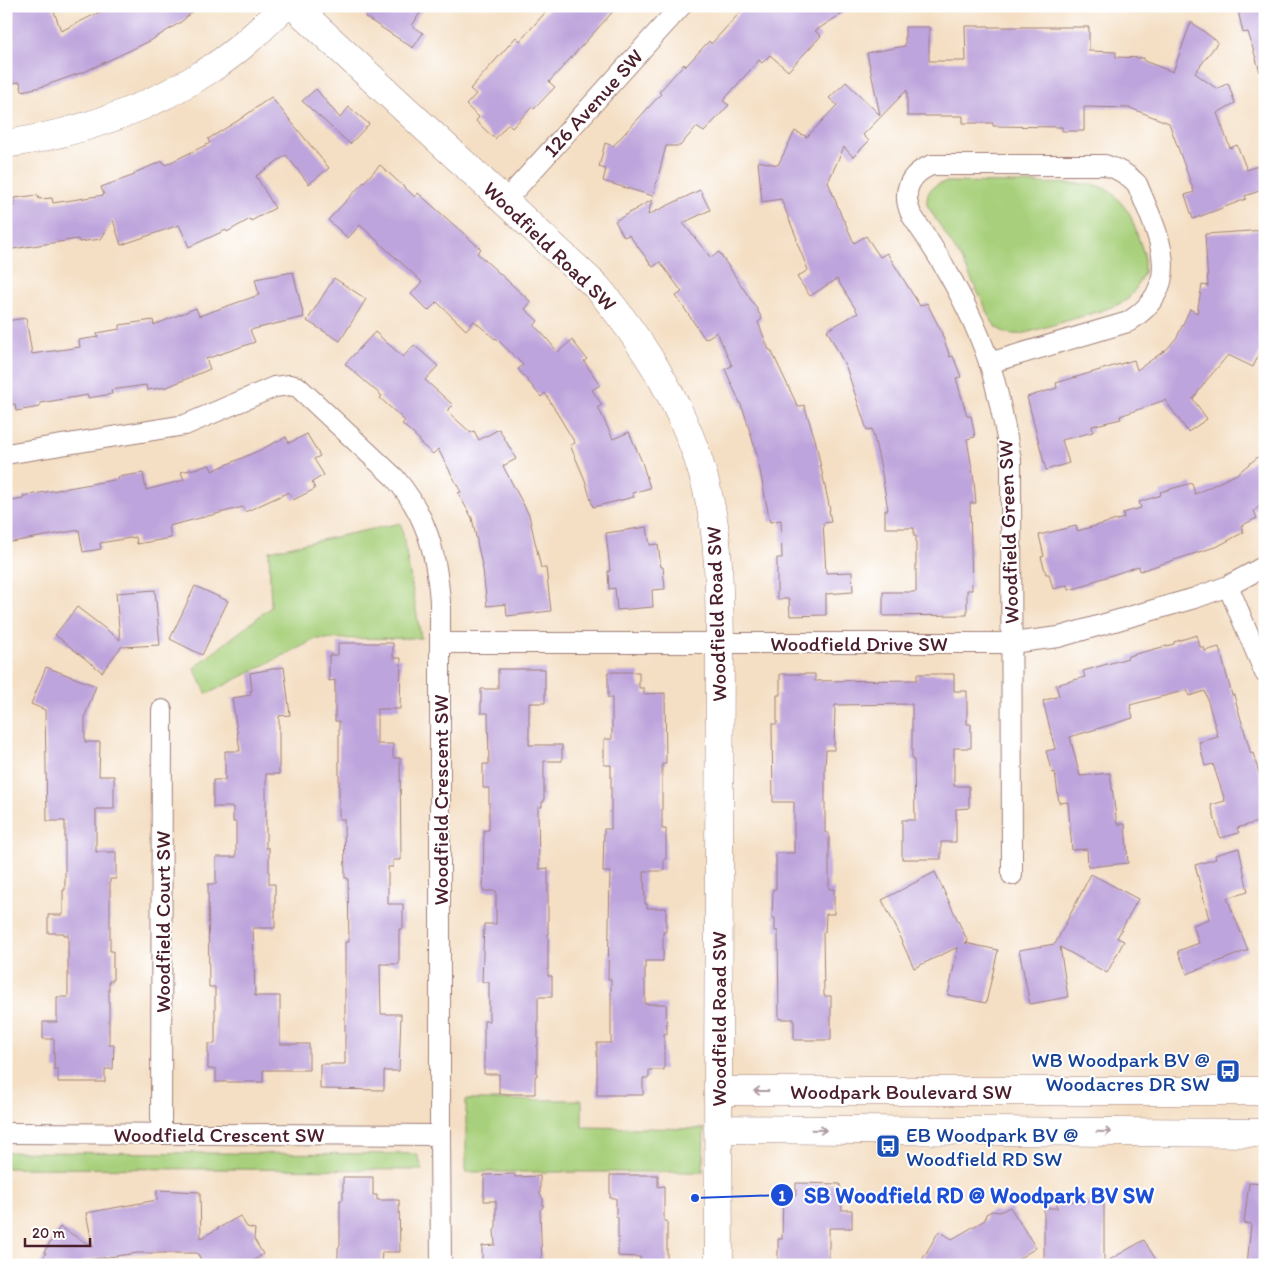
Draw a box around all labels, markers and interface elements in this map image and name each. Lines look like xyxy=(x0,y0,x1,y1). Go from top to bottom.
street label: 126 Avenue SW xyxy=(538,44,648,162)
street label: Woodfield Road SW xyxy=(478,176,622,316)
street label: Woodfield Green SW xyxy=(992,439,1024,625)
street label: Woodfield Road SW xyxy=(700,526,732,702)
street label: Woodfield Drive SW xyxy=(770,631,948,656)
street label: Woodfield Crescent SW xyxy=(428,695,453,905)
street label: Woodfield Court SW xyxy=(150,831,175,1013)
street label: Woodfield Road SW xyxy=(706,931,731,1107)
place label: WB Woodpark BV @ Woodacres DR SW xyxy=(1031,1047,1210,1096)
bus stop icon: WB Woodpark BV @ Woodacres DR SW xyxy=(1215,1058,1241,1084)
street label: Woodpark Boulevard SW xyxy=(790,1079,1012,1104)
one-way arrow xyxy=(753,1086,770,1096)
street label: Woodfield Crescent SW xyxy=(114,1122,324,1147)
place label: EB Woodpark BV @ Woodfield RD SW xyxy=(906,1122,1078,1171)
one-way arrow xyxy=(810,1125,827,1135)
one-way arrow xyxy=(1096,1127,1112,1137)
bus stop icon: EB Woodpark BV @ Woodfield RD SW xyxy=(875,1133,901,1159)
callout: SB Woodfield RD @ Woodpark BV SW xyxy=(770,1177,1163,1214)
text: SB Woodfield RD @ Woodpark BV SW xyxy=(804,1182,1154,1209)
text: 1 xyxy=(779,1187,786,1205)
scale bar xyxy=(25,1216,90,1248)
text: 20 m xyxy=(32,1224,66,1242)

